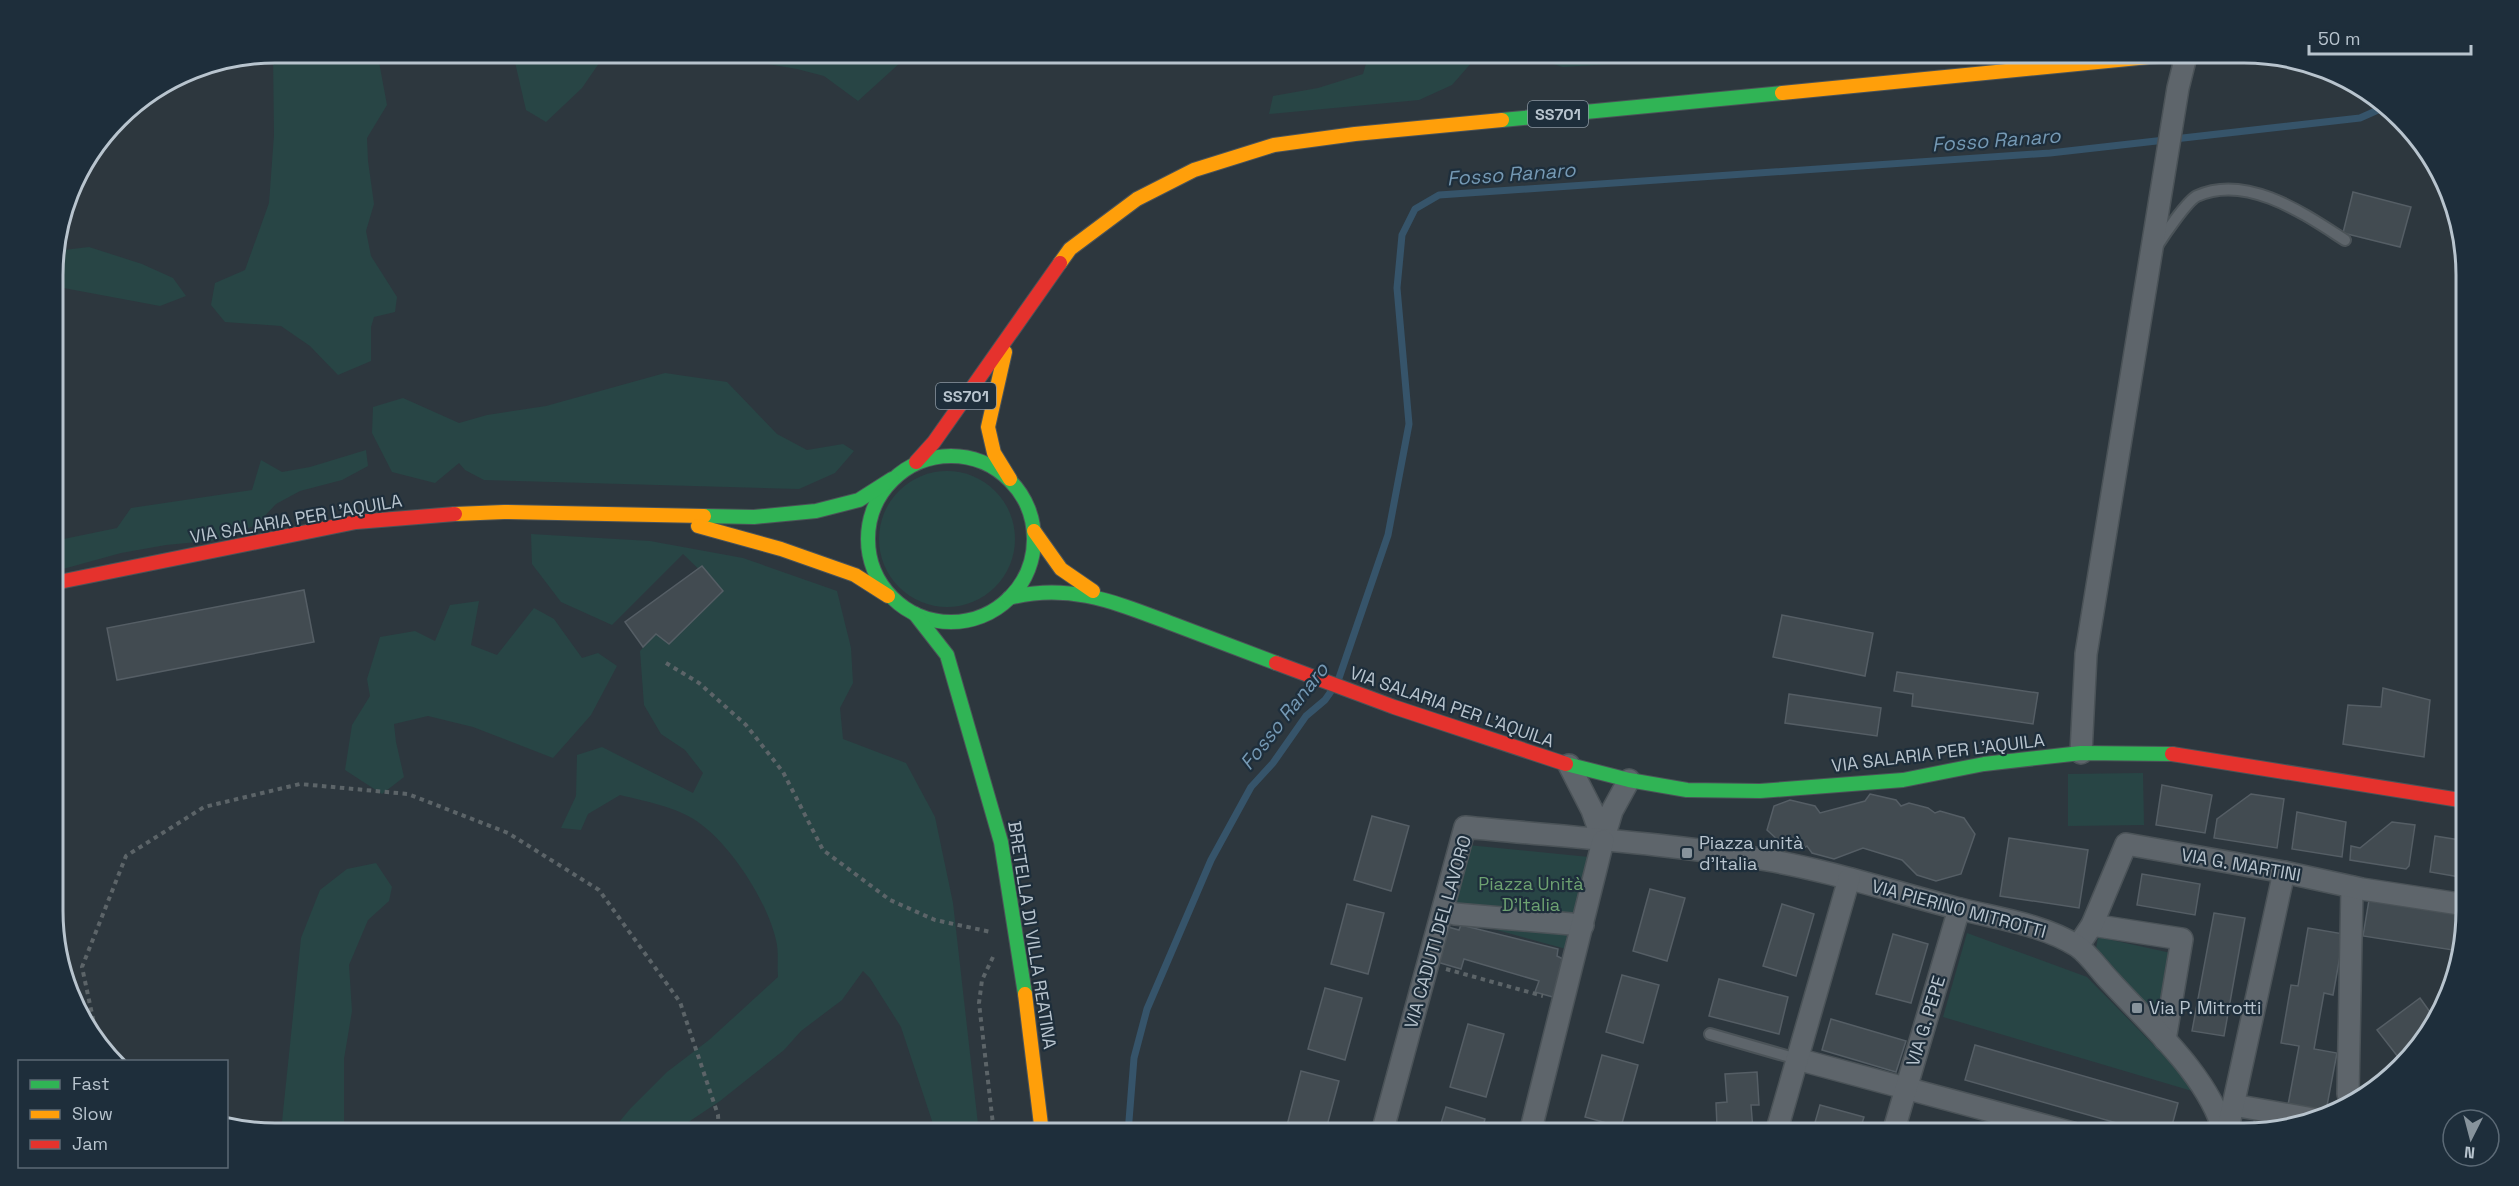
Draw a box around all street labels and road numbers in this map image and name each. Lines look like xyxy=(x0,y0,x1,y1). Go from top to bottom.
road number: SS701 xyxy=(1528,101,1588,127)
road number: SS701 xyxy=(936,383,996,409)
street label: VIA SALARIA PER L'AQUILA xyxy=(188,489,404,548)
street label: VIA SALARIA PER L'AQUILA xyxy=(1347,661,1557,752)
street label: VIA SALARIA PER L'AQUILA xyxy=(1830,728,2046,777)
street label: BRETELLA DI VILLA REATINA xyxy=(1003,819,1062,1051)
street label: VIA CADUTI DEL LAVORO xyxy=(1399,832,1476,1031)
street label: VIA G. MARTINI xyxy=(2179,843,2303,886)
street label: VIA PIERINO MITROTTI xyxy=(1869,874,2049,943)
street label: VIA G. PEPE xyxy=(1901,973,1950,1069)

